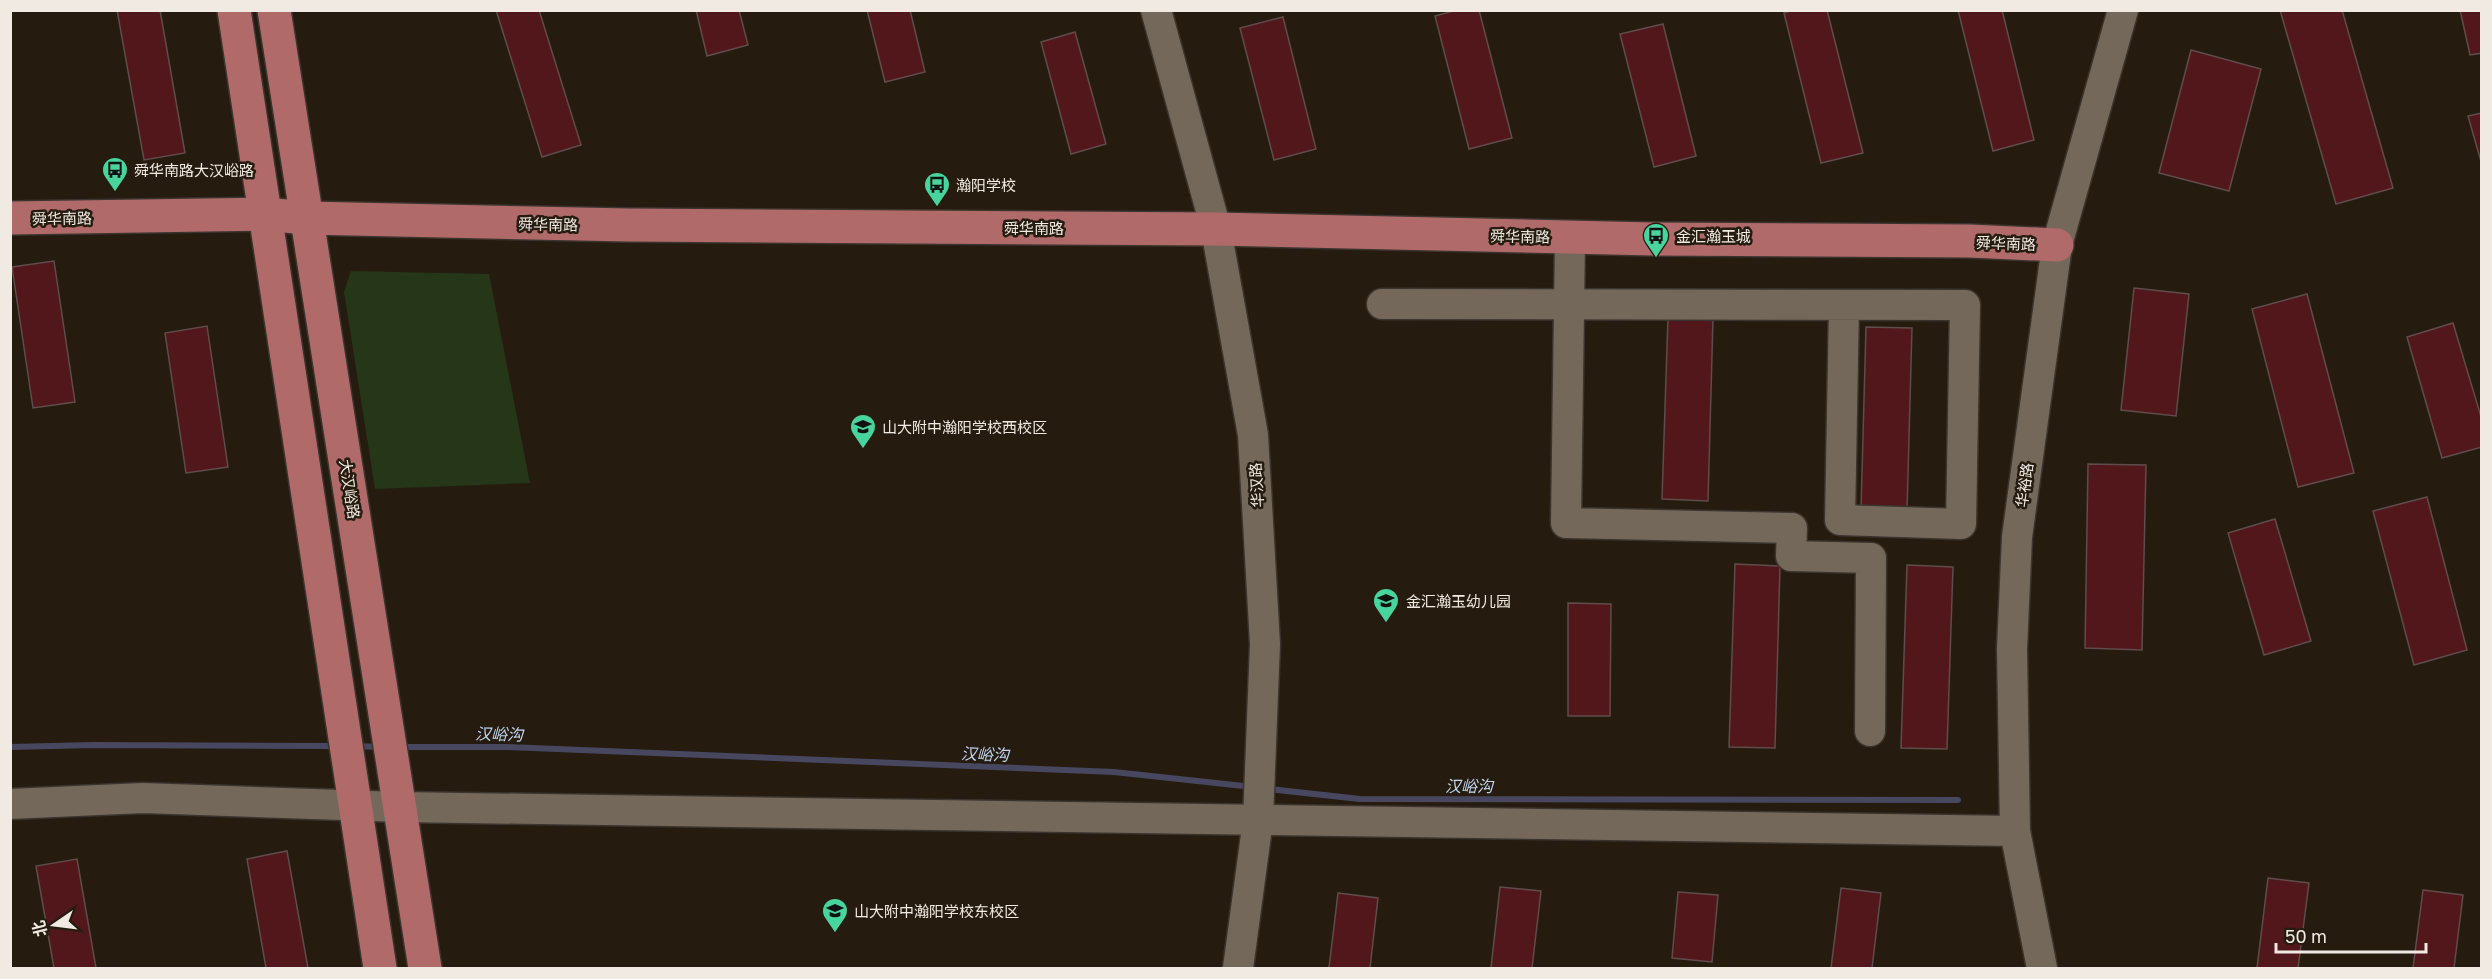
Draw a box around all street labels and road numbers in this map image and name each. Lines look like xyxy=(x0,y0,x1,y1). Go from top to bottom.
street label: 舜华南路 xyxy=(32,208,92,228)
street label: 舜华南路 xyxy=(518,214,578,234)
street label: 舜华南路 xyxy=(1004,219,1064,237)
street label: 舜华南路 xyxy=(1490,226,1550,246)
street label: 舜华南路 xyxy=(1976,233,2036,253)
street label: 大汉峪路 xyxy=(336,458,364,520)
street label: 华裕路 xyxy=(2012,461,2036,509)
street label: 华汉路 xyxy=(1246,462,1266,508)

